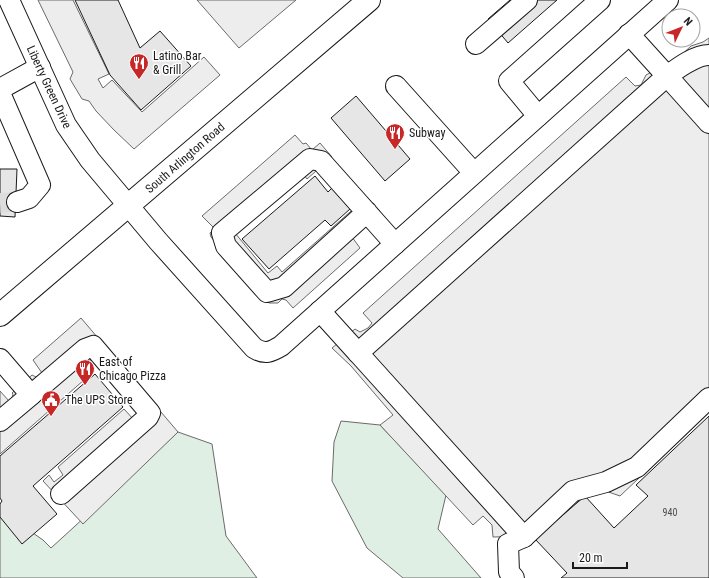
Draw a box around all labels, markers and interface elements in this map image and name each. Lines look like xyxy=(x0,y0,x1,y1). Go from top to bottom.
north arrow xyxy=(661,8,701,48)
text: N xyxy=(681,15,695,29)
street label: Liberty Green Drive xyxy=(24,43,74,131)
place label: Latino Bar & Grill xyxy=(153,49,202,77)
restaurant icon: Latino Bar & Grill xyxy=(128,52,150,80)
street label: South Arlington Road xyxy=(143,120,227,196)
restaurant icon: Subway xyxy=(384,122,406,150)
place label: Subway xyxy=(409,126,445,140)
place label: East of Chicago Pizza xyxy=(99,355,166,383)
restaurant icon: East of Chicago Pizza xyxy=(74,358,96,386)
public building icon: The UPS Store xyxy=(40,389,62,417)
place label: The UPS Store xyxy=(65,393,133,407)
house number: 940 xyxy=(663,507,677,518)
scale bar xyxy=(573,544,627,570)
text: 20 m xyxy=(579,551,603,565)

